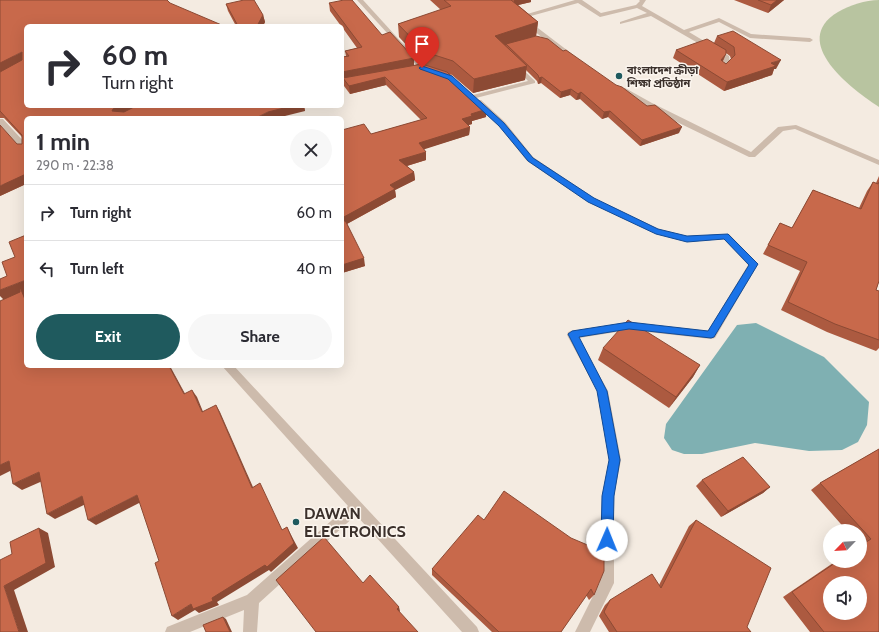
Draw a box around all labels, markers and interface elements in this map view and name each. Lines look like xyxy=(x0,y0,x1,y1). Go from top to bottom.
pin xyxy=(405,27,439,68)
icon: arrive xyxy=(411,33,433,55)
text: 60 m xyxy=(102,38,168,72)
icon: right xyxy=(36,40,88,92)
place label: বাংলাদেশ ক্রীড়া শিক্ষা প্রতিষ্ঠান xyxy=(626,63,699,90)
marker: বাংলাদেশ ক্রীড়া শিক্ষা প্রতিষ্ঠান xyxy=(614,71,624,81)
text: Turn right xyxy=(102,72,173,94)
text: 1 min xyxy=(36,127,90,156)
button: close xyxy=(290,129,332,171)
text: 290 m · 22:38 xyxy=(36,157,114,173)
icon: right xyxy=(36,202,58,224)
text: Turn right xyxy=(70,204,131,222)
text: 60 m xyxy=(296,204,332,222)
icon: left xyxy=(36,258,58,280)
text: Turn left xyxy=(70,260,124,278)
text: 40 m xyxy=(296,260,332,278)
button: Exit xyxy=(36,314,180,360)
button: Share xyxy=(188,314,332,360)
place label: DAWAN ELECTRONICS xyxy=(304,504,406,541)
marker: DAWAN ELECTRONICS xyxy=(291,517,301,527)
position arrow xyxy=(586,519,628,561)
north arrow xyxy=(823,524,867,568)
map controls xyxy=(823,524,867,620)
button: sound xyxy=(823,576,867,620)

